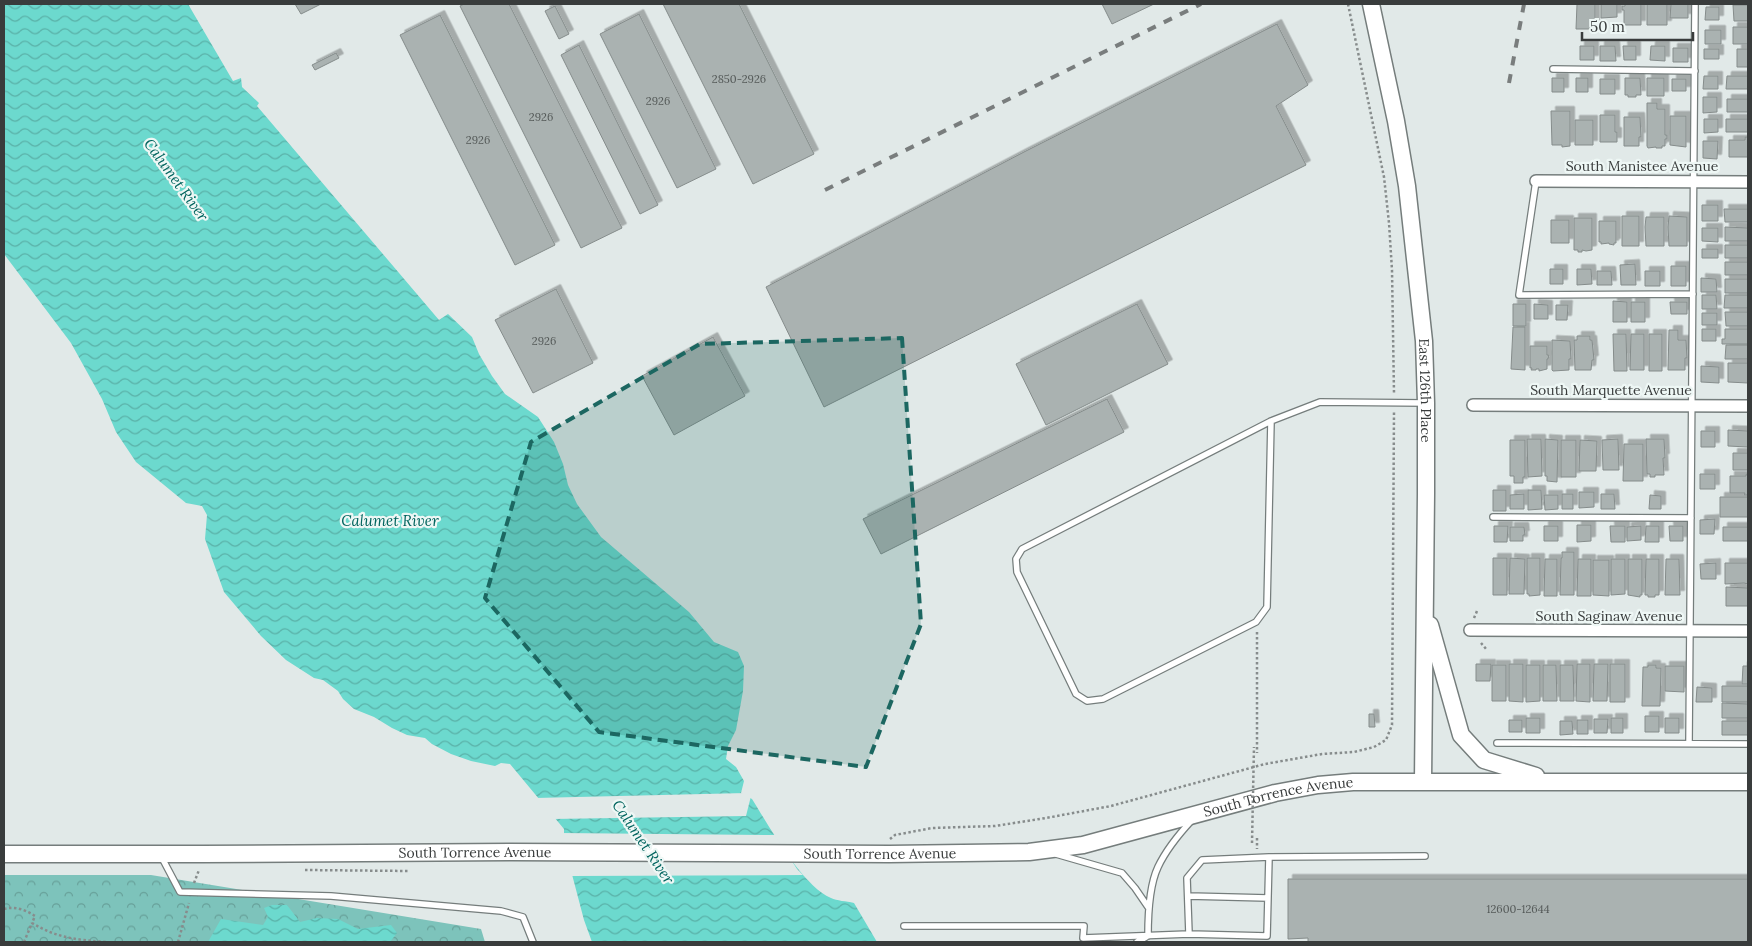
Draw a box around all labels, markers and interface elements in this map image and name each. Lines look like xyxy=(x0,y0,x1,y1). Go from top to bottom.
scale bar xyxy=(1582,10,1693,42)
text: 50 m xyxy=(1590,17,1625,36)
house number: 2850-2926 xyxy=(712,72,766,86)
house number: 2926 xyxy=(646,94,670,108)
house number: 2926 xyxy=(529,110,553,124)
house number: 2926 xyxy=(466,133,490,147)
water label: Calumet River xyxy=(140,135,213,225)
street label: South Manistee Avenue xyxy=(1566,157,1719,175)
house number: 2926 xyxy=(532,334,556,348)
street label: East 126th Place xyxy=(1415,338,1435,443)
street label: South Marquette Avenue xyxy=(1530,381,1692,399)
water label: Calumet River xyxy=(341,511,439,530)
street label: South Saginaw Avenue xyxy=(1535,607,1683,625)
street label: South Torrence Avenue xyxy=(1201,773,1354,821)
water label: Calumet River xyxy=(608,796,679,888)
street label: South Torrence Avenue xyxy=(399,843,552,862)
street label: South Torrence Avenue xyxy=(804,844,957,863)
house number: 12600-12644 xyxy=(1486,902,1550,916)

